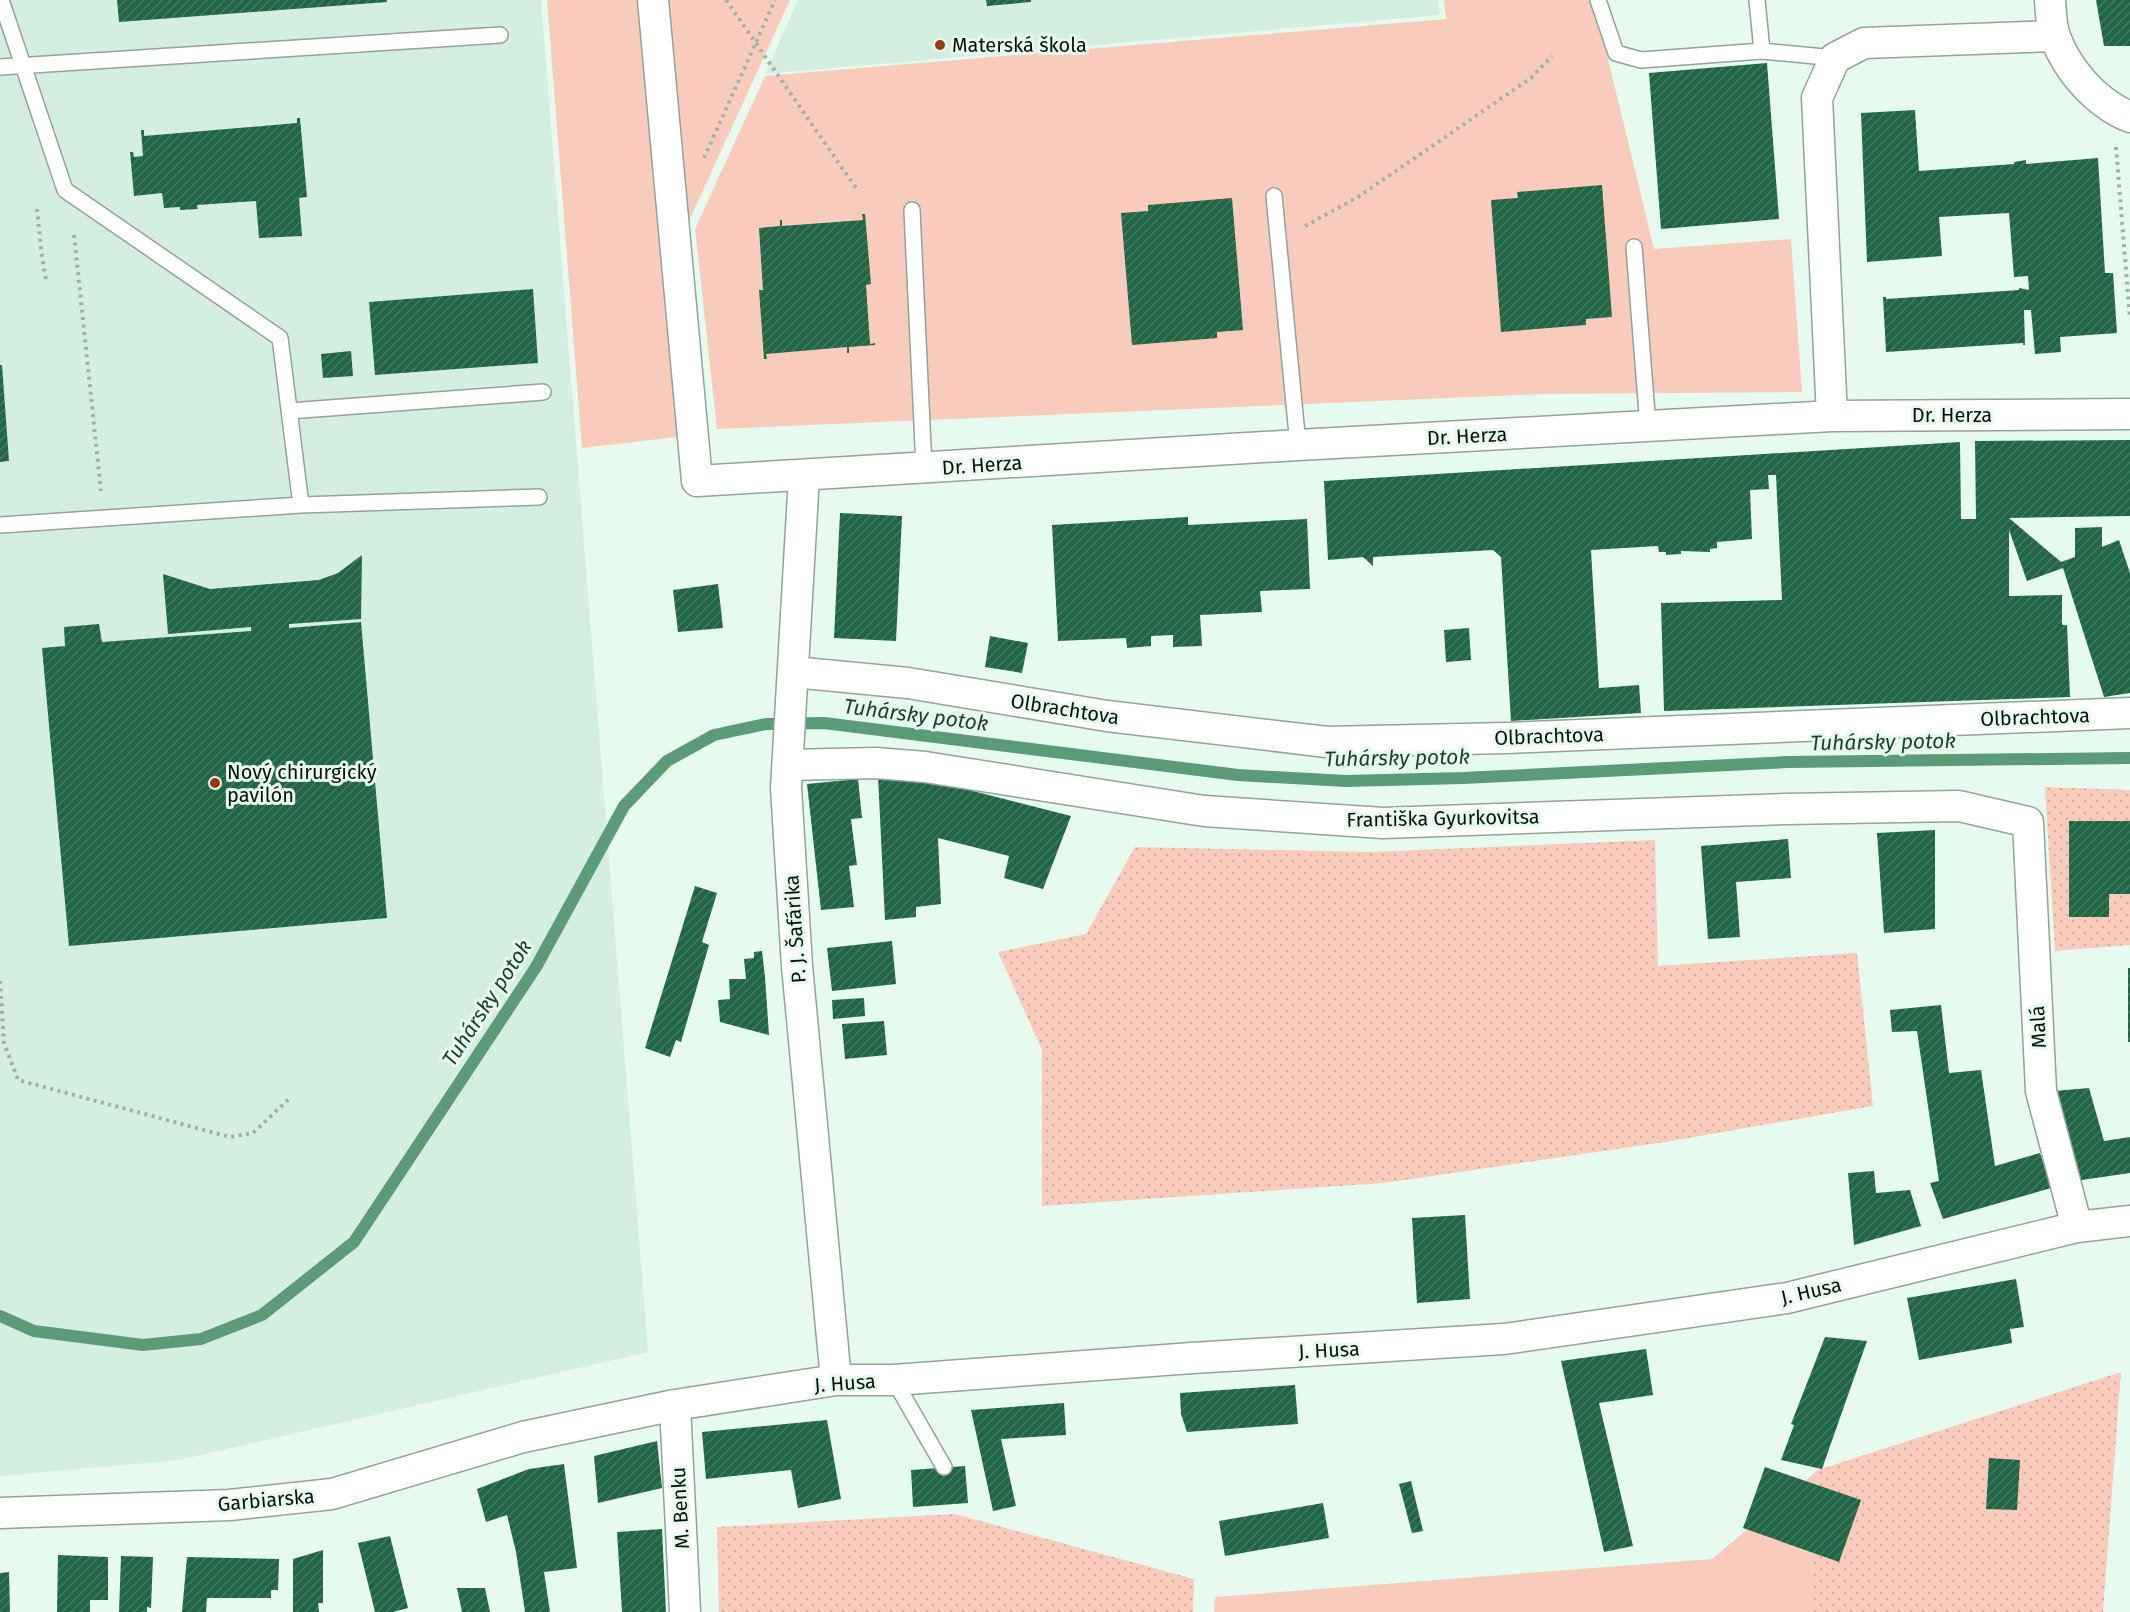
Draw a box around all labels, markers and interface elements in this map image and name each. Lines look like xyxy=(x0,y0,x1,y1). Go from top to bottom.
place label: Materská škola xyxy=(952,33,1087,57)
marker: Materská škola xyxy=(933,38,947,52)
street label: Dr. Herza xyxy=(1912,403,1992,427)
street label: Dr. Herza xyxy=(1426,422,1508,450)
street label: Dr. Herza xyxy=(941,450,1023,480)
street label: Olbrachtova xyxy=(1009,689,1121,729)
water label: Tuhársky potok xyxy=(842,693,990,737)
street label: Olbrachtova xyxy=(1980,703,2090,731)
street label: Olbrachtova xyxy=(1494,722,1604,750)
water label: Tuhársky potok xyxy=(1810,728,1956,756)
water label: Tuhársky potok xyxy=(1324,744,1470,772)
place label: Nový chirurgický pavilón xyxy=(227,760,377,807)
marker: Nový chirurgický pavilón xyxy=(208,776,222,790)
street label: Františka Gyurkovitsa xyxy=(1346,804,1540,832)
street label: P. J. Šafárika xyxy=(779,874,811,984)
water label: Tuhársky potok xyxy=(436,935,538,1071)
street label: Malá xyxy=(2025,1005,2051,1049)
street label: J. Husa xyxy=(1778,1272,1844,1310)
street label: J. Husa xyxy=(1298,1336,1360,1364)
street label: J. Husa xyxy=(814,1369,876,1397)
street label: M. Benku xyxy=(666,1466,694,1550)
street label: Garbiarska xyxy=(217,1484,315,1516)

